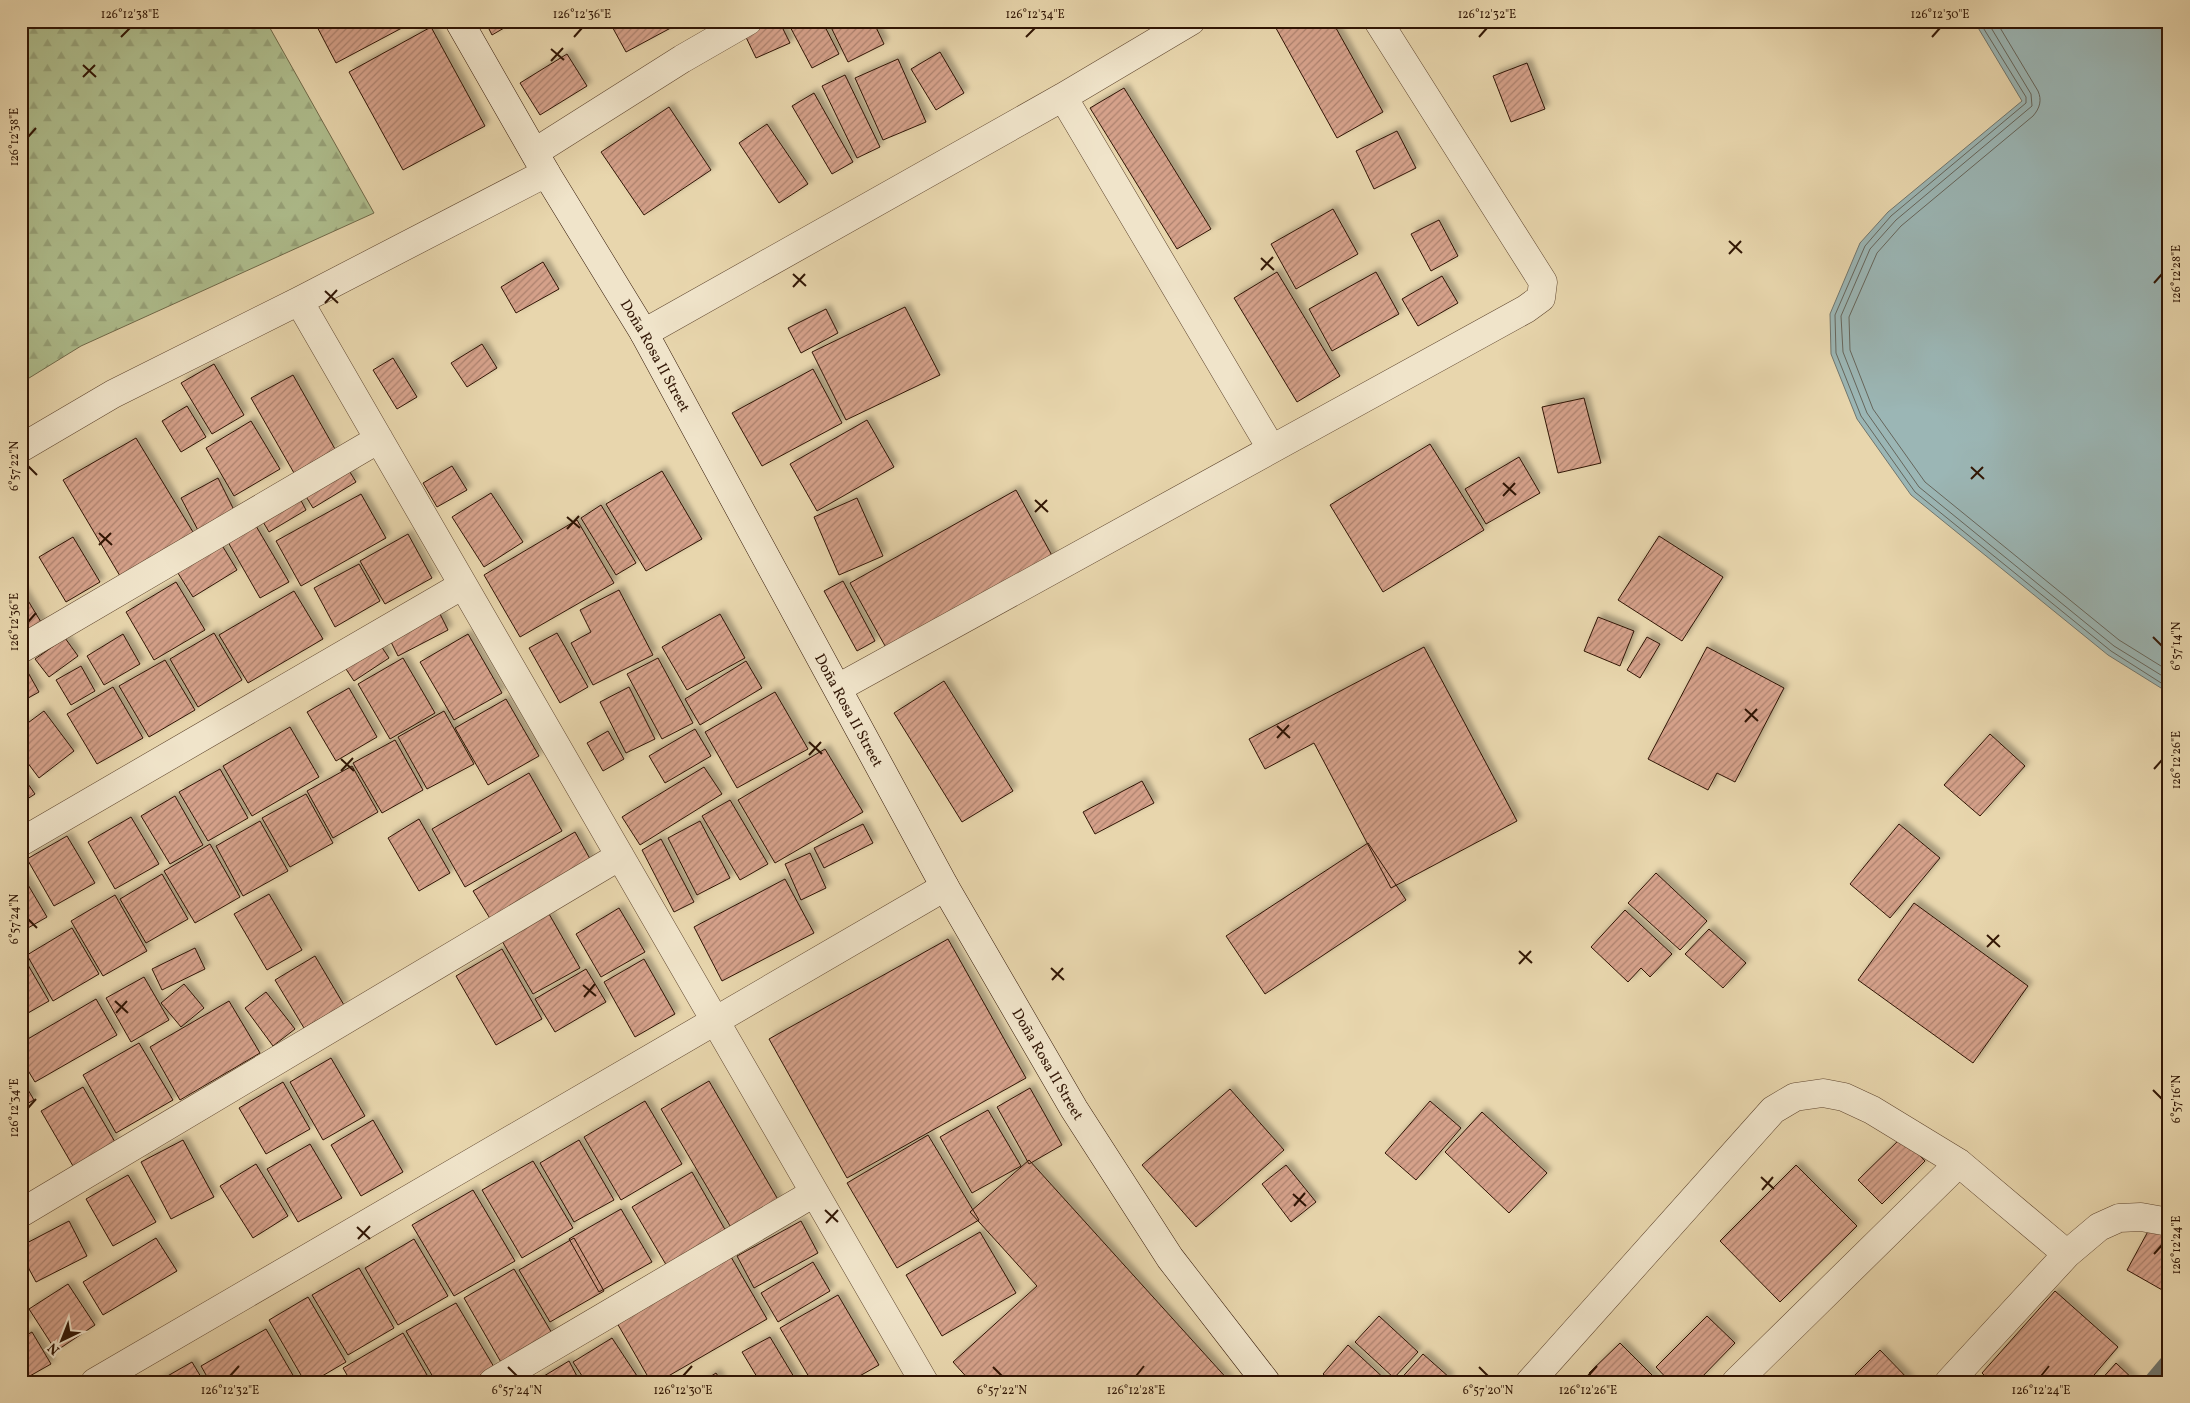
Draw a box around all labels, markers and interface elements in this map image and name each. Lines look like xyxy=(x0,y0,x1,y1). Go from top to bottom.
text: 126°12'38"E xyxy=(101,7,159,23)
text: 126°12'36"E xyxy=(553,7,611,23)
text: 126°12'34"E xyxy=(1005,7,1065,23)
text: 126°12'32"E xyxy=(1458,7,1516,23)
text: 126°12'30"E xyxy=(1910,7,1970,23)
text: 126°12'38"E xyxy=(7,108,23,166)
text: 126°12'28"E xyxy=(2169,245,2185,303)
street label: Doña Rosa II Street xyxy=(614,296,694,416)
text: 6°57'22"N xyxy=(7,441,23,491)
text: 126°12'36"E xyxy=(7,593,23,651)
text: 6°57'14"N xyxy=(2169,621,2185,671)
street label: Doña Rosa II Street xyxy=(808,650,887,771)
text: 126°12'26"E xyxy=(2169,731,2185,789)
text: 6°57'24"N xyxy=(7,894,23,944)
street label: Doña Rosa II Street xyxy=(1006,1005,1088,1125)
text: 6°57'16"N xyxy=(2169,1075,2185,1123)
text: 126°12'34"E xyxy=(7,1078,23,1138)
text: 126°12'24"E xyxy=(2169,1216,2185,1275)
north arrow xyxy=(38,1316,88,1366)
text: N xyxy=(44,1338,64,1359)
text: 126°12'32"E xyxy=(201,1383,259,1399)
text: 6°57'24"N xyxy=(492,1383,542,1399)
text: 126°12'30"E xyxy=(653,1383,713,1399)
text: 6°57'22"N xyxy=(977,1383,1027,1399)
text: 126°12'28"E xyxy=(1107,1383,1165,1399)
text: 6°57'20"N xyxy=(1463,1383,1513,1399)
text: 126°12'26"E xyxy=(1559,1383,1617,1399)
text: 126°12'24"E xyxy=(2012,1383,2071,1399)

